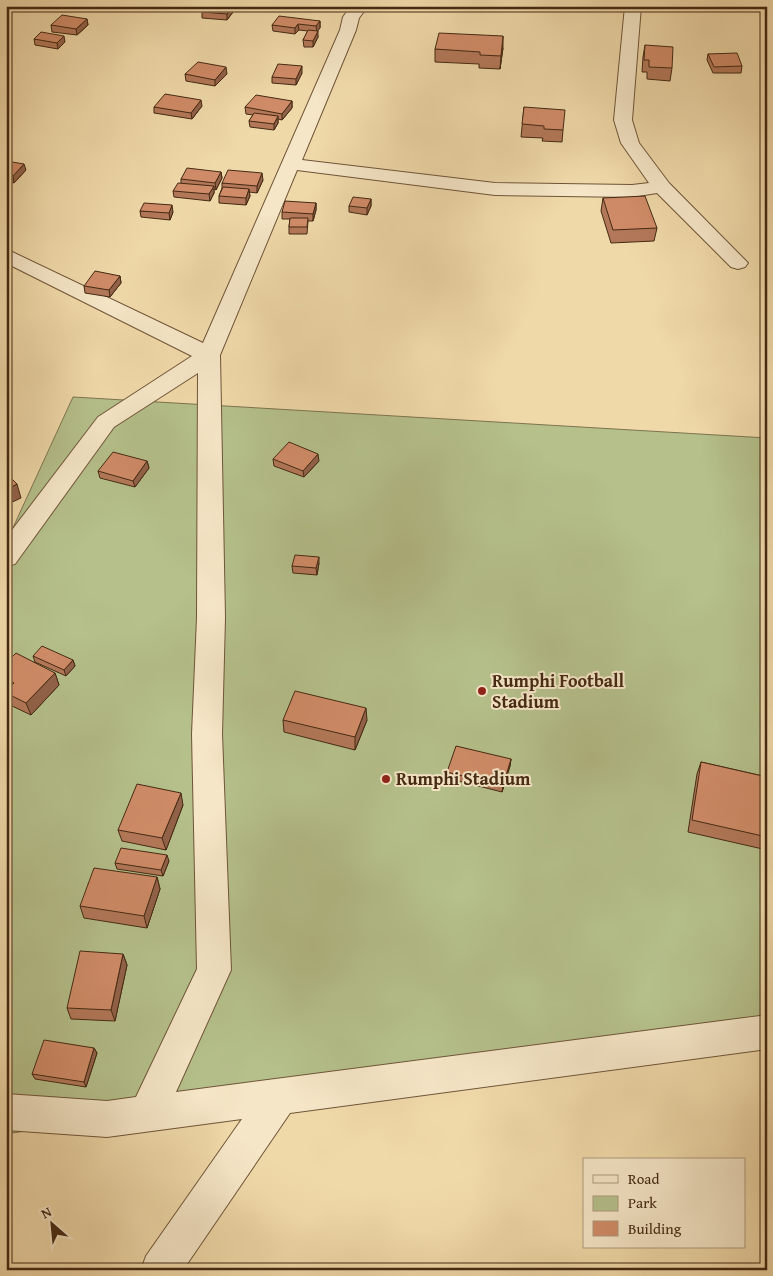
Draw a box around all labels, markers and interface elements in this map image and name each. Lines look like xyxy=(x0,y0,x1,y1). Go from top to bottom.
place label: Rumphi Football Stadium xyxy=(492,667,625,715)
marker: Rumphi Football Stadium xyxy=(476,685,488,697)
place label: Rumphi Stadium xyxy=(396,765,531,792)
marker: Rumphi Stadium xyxy=(380,773,392,785)
legend xyxy=(583,1158,746,1248)
text: Road xyxy=(628,1168,659,1189)
text: Park xyxy=(628,1192,657,1213)
north arrow xyxy=(28,1198,78,1248)
text: N xyxy=(37,1201,55,1223)
text: Building xyxy=(628,1218,682,1239)

